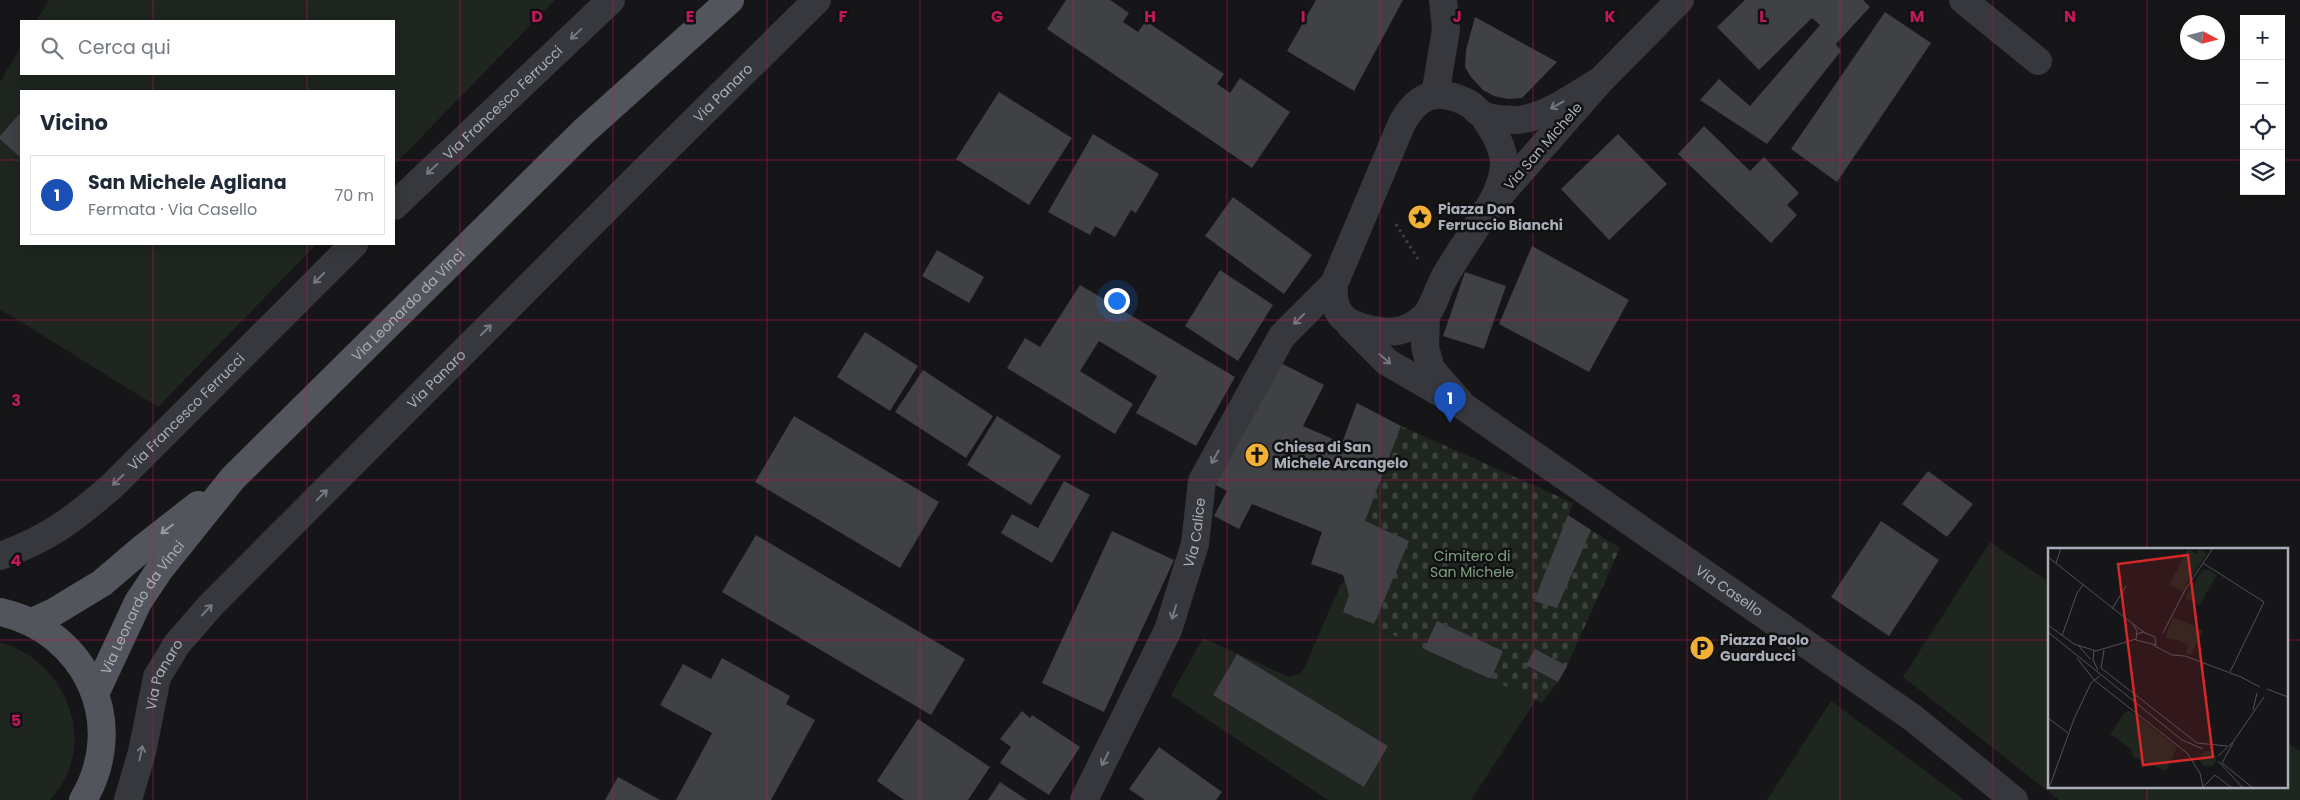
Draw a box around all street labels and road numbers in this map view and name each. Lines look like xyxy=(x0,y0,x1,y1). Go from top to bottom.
street label: Via Francesco Ferrucci xyxy=(439,41,567,164)
street label: Via Panaro xyxy=(689,59,757,127)
street label: Via San Michele xyxy=(1499,98,1587,194)
street label: Via Leonardo da Vinci xyxy=(347,244,469,366)
street label: Via Panaro xyxy=(402,345,471,413)
street label: Via Francesco Ferrucci xyxy=(123,349,249,475)
street label: Via Calice xyxy=(1178,496,1210,570)
street label: Via Leonardo da Vinci xyxy=(96,536,189,678)
street label: Via Casello xyxy=(1691,560,1767,621)
street label: Via Panaro xyxy=(141,635,188,712)

